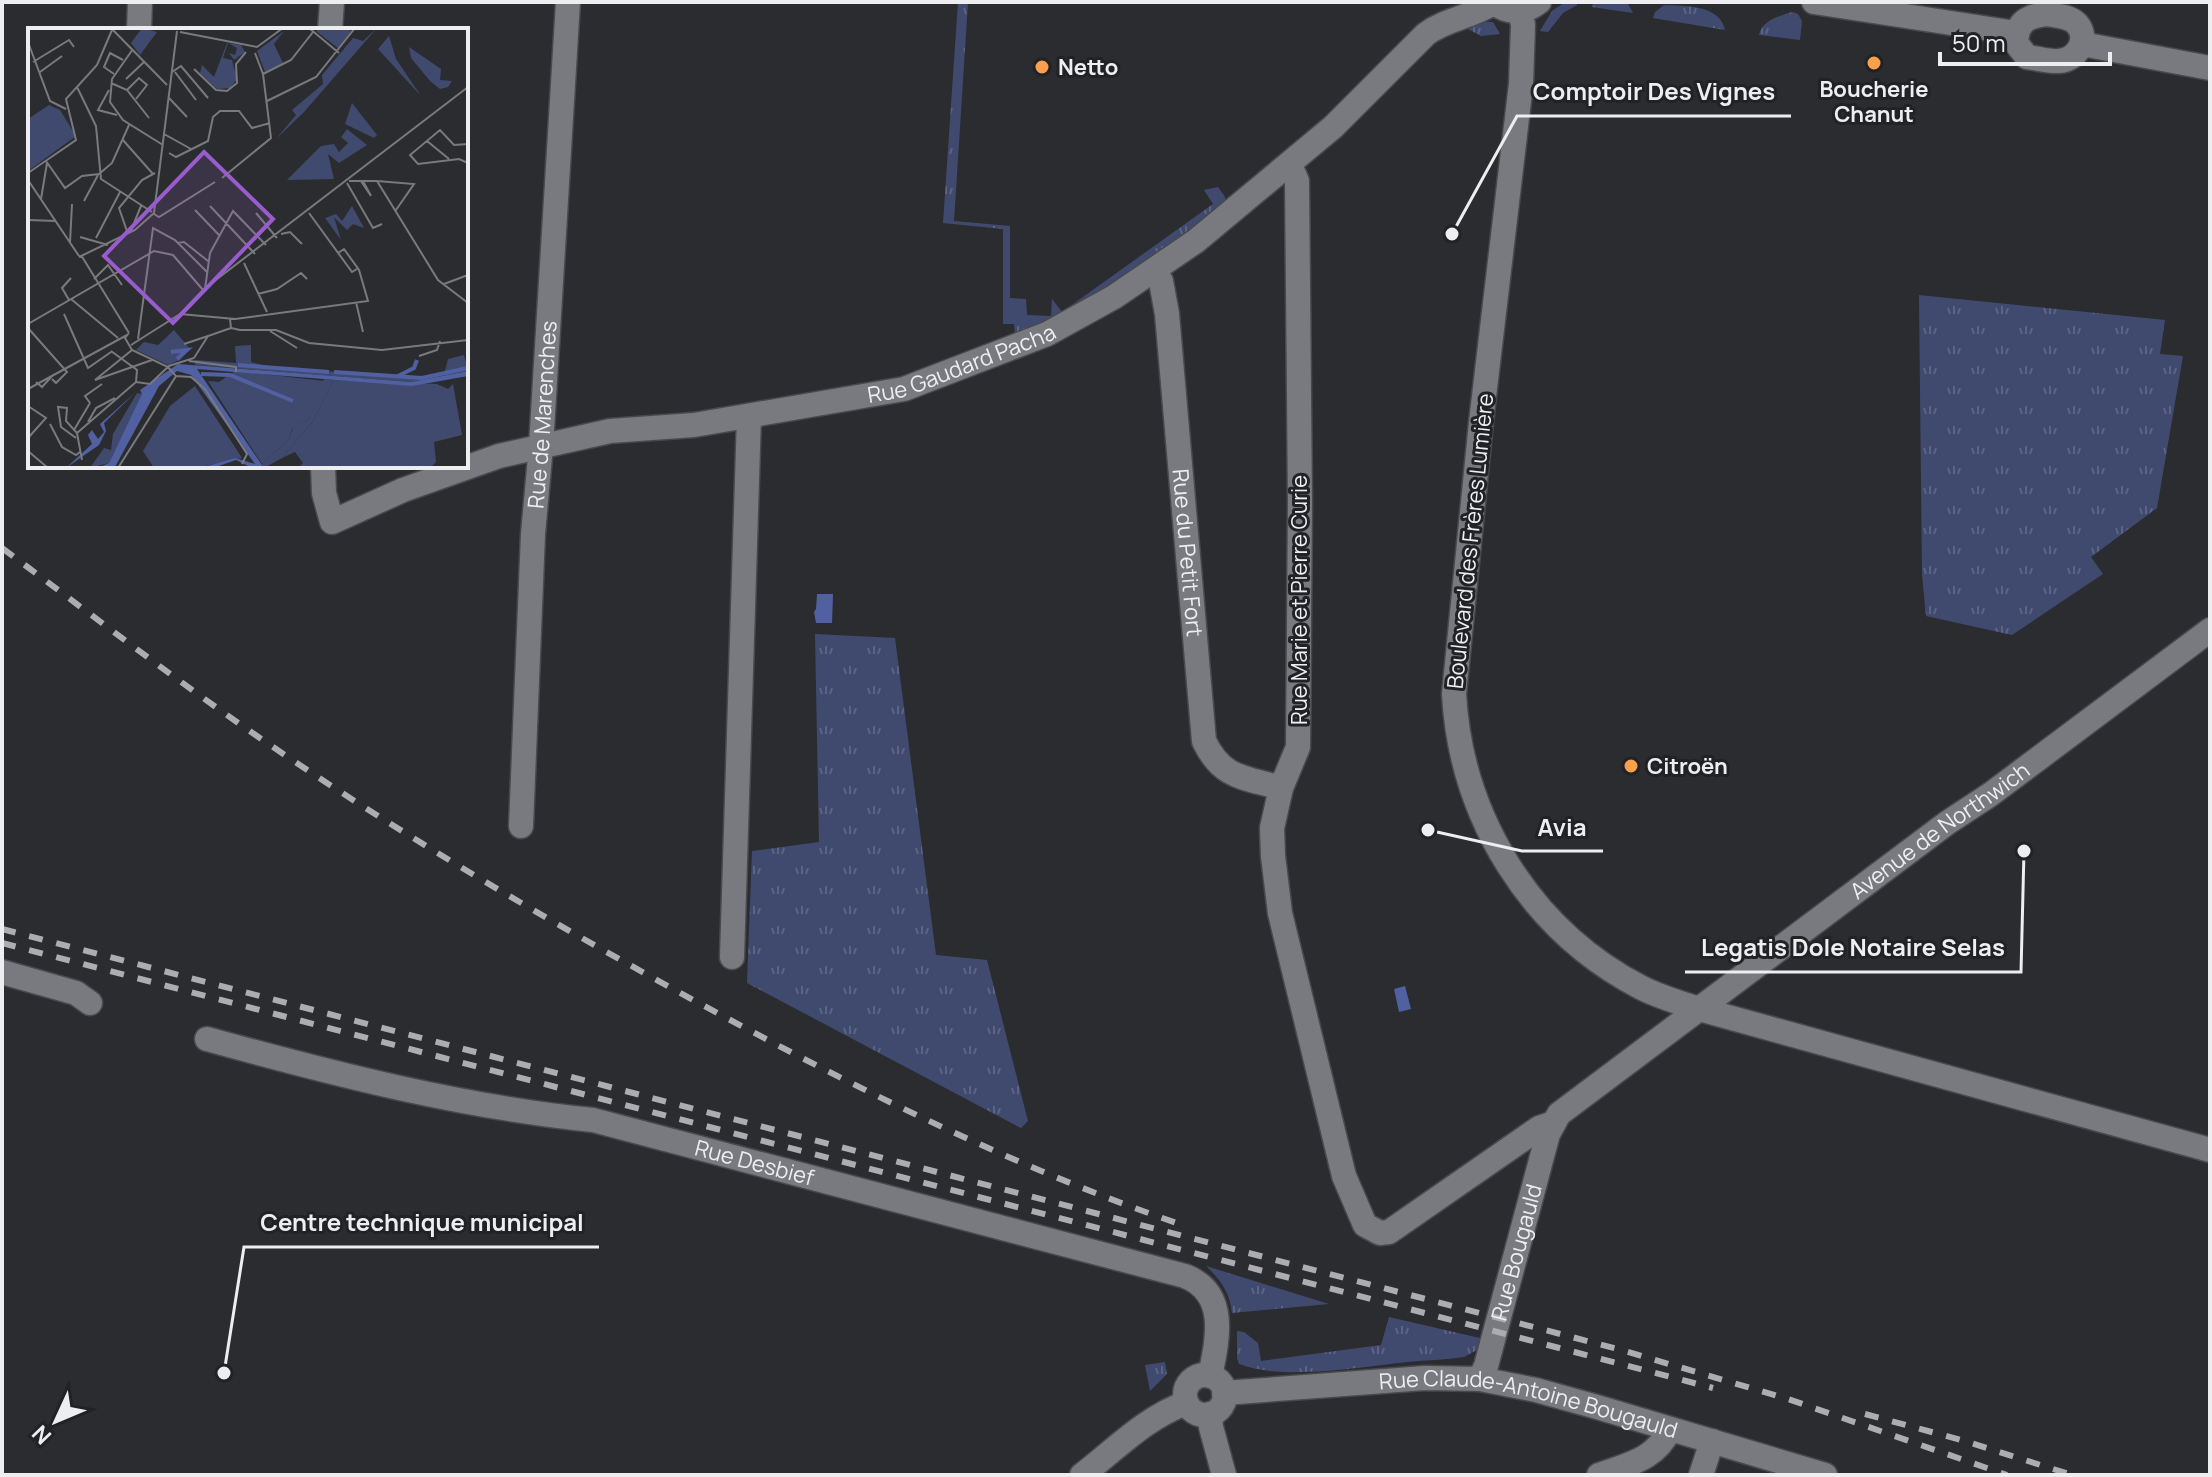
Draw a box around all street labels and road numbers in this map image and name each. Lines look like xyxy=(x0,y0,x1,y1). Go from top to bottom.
street label: Rue Gaudard Pacha xyxy=(865,317,1061,410)
street label: Rue de Marenches xyxy=(520,320,564,510)
street label: Boulevard des Frères Lumière xyxy=(1440,392,1500,690)
street label: Rue du Petit Fort xyxy=(1165,468,1210,638)
street label: Rue Marie et Pierre Curie xyxy=(1284,475,1314,725)
street label: Avenue de Northwich xyxy=(1844,755,2036,906)
street label: Rue Desbief xyxy=(692,1132,818,1193)
street label: Rue Bougauld xyxy=(1484,1181,1549,1324)
street label: Rue Claude-Antoine Bougauld xyxy=(1378,1363,1681,1445)

